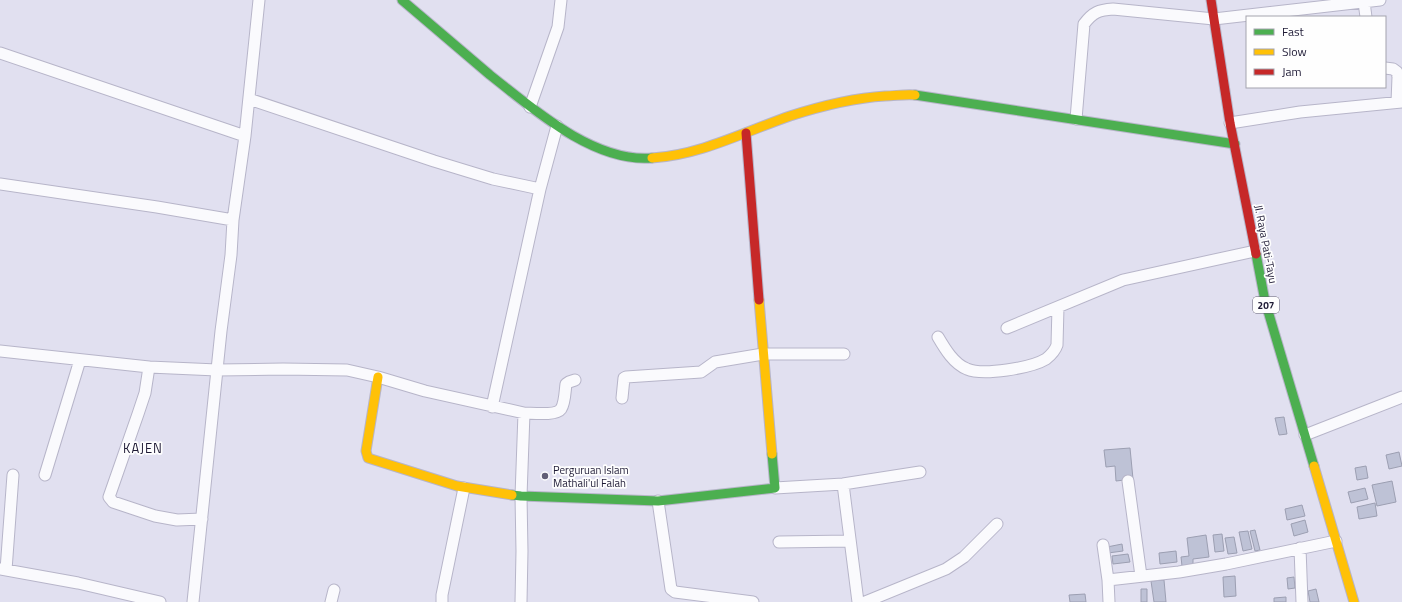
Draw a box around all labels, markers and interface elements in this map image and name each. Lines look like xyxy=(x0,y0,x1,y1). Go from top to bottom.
legend xyxy=(1246,16,1386,88)
text: Fast xyxy=(1282,22,1305,41)
text: Slow xyxy=(1282,42,1307,61)
text: Jam xyxy=(1282,62,1302,81)
street label: Jl. Raya Pati-Tayu xyxy=(1251,203,1281,285)
road number: 207 xyxy=(1253,297,1279,313)
district label: KAJEN xyxy=(123,438,163,458)
place label: Perguruan Islam Mathali'ul Falah xyxy=(553,462,629,491)
marker: Perguruan Islam Mathali'ul Falah xyxy=(540,471,550,481)

